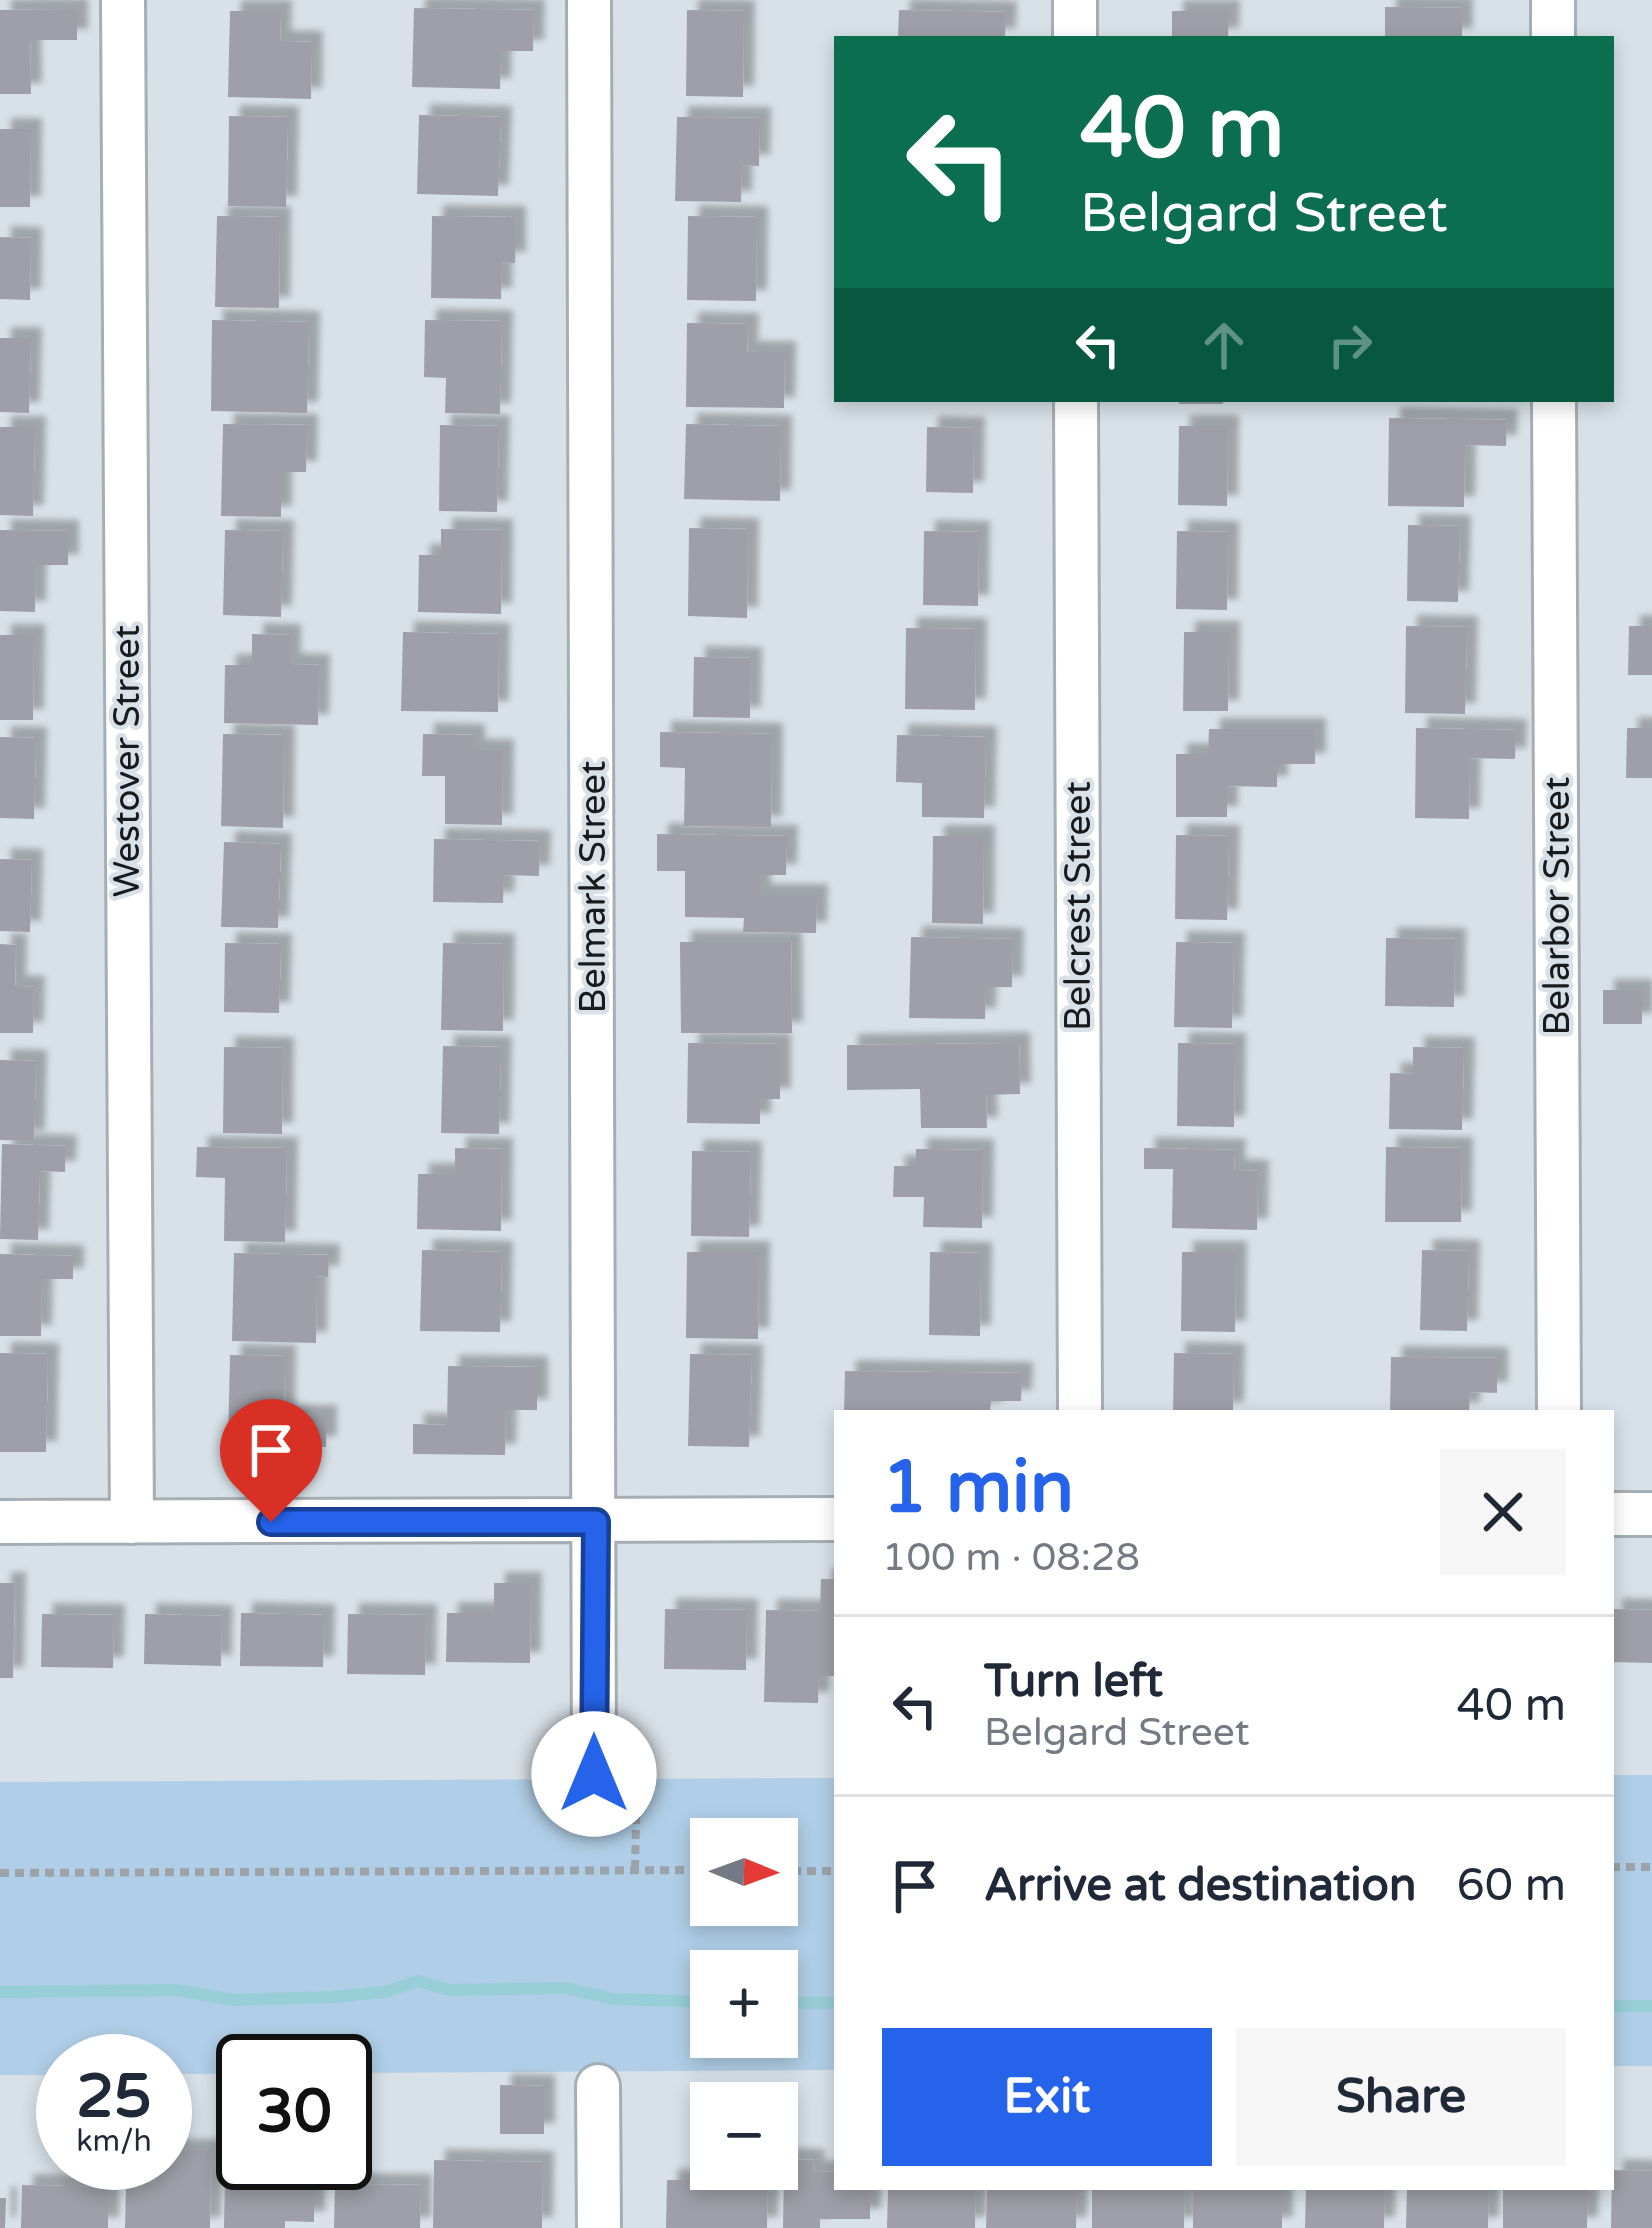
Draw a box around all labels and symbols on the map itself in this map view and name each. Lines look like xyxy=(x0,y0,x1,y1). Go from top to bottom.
street label: Westover Street xyxy=(106,625,149,897)
street label: Belmark Street xyxy=(572,760,615,1014)
street label: Belarbor Street xyxy=(1536,777,1579,1035)
street label: Belcrest Street xyxy=(1057,781,1100,1031)
pin xyxy=(220,1399,322,1522)
position arrow xyxy=(531,1711,657,1837)
north arrow xyxy=(690,1818,798,1926)
speed limit sign: 30 xyxy=(216,2034,372,2190)

